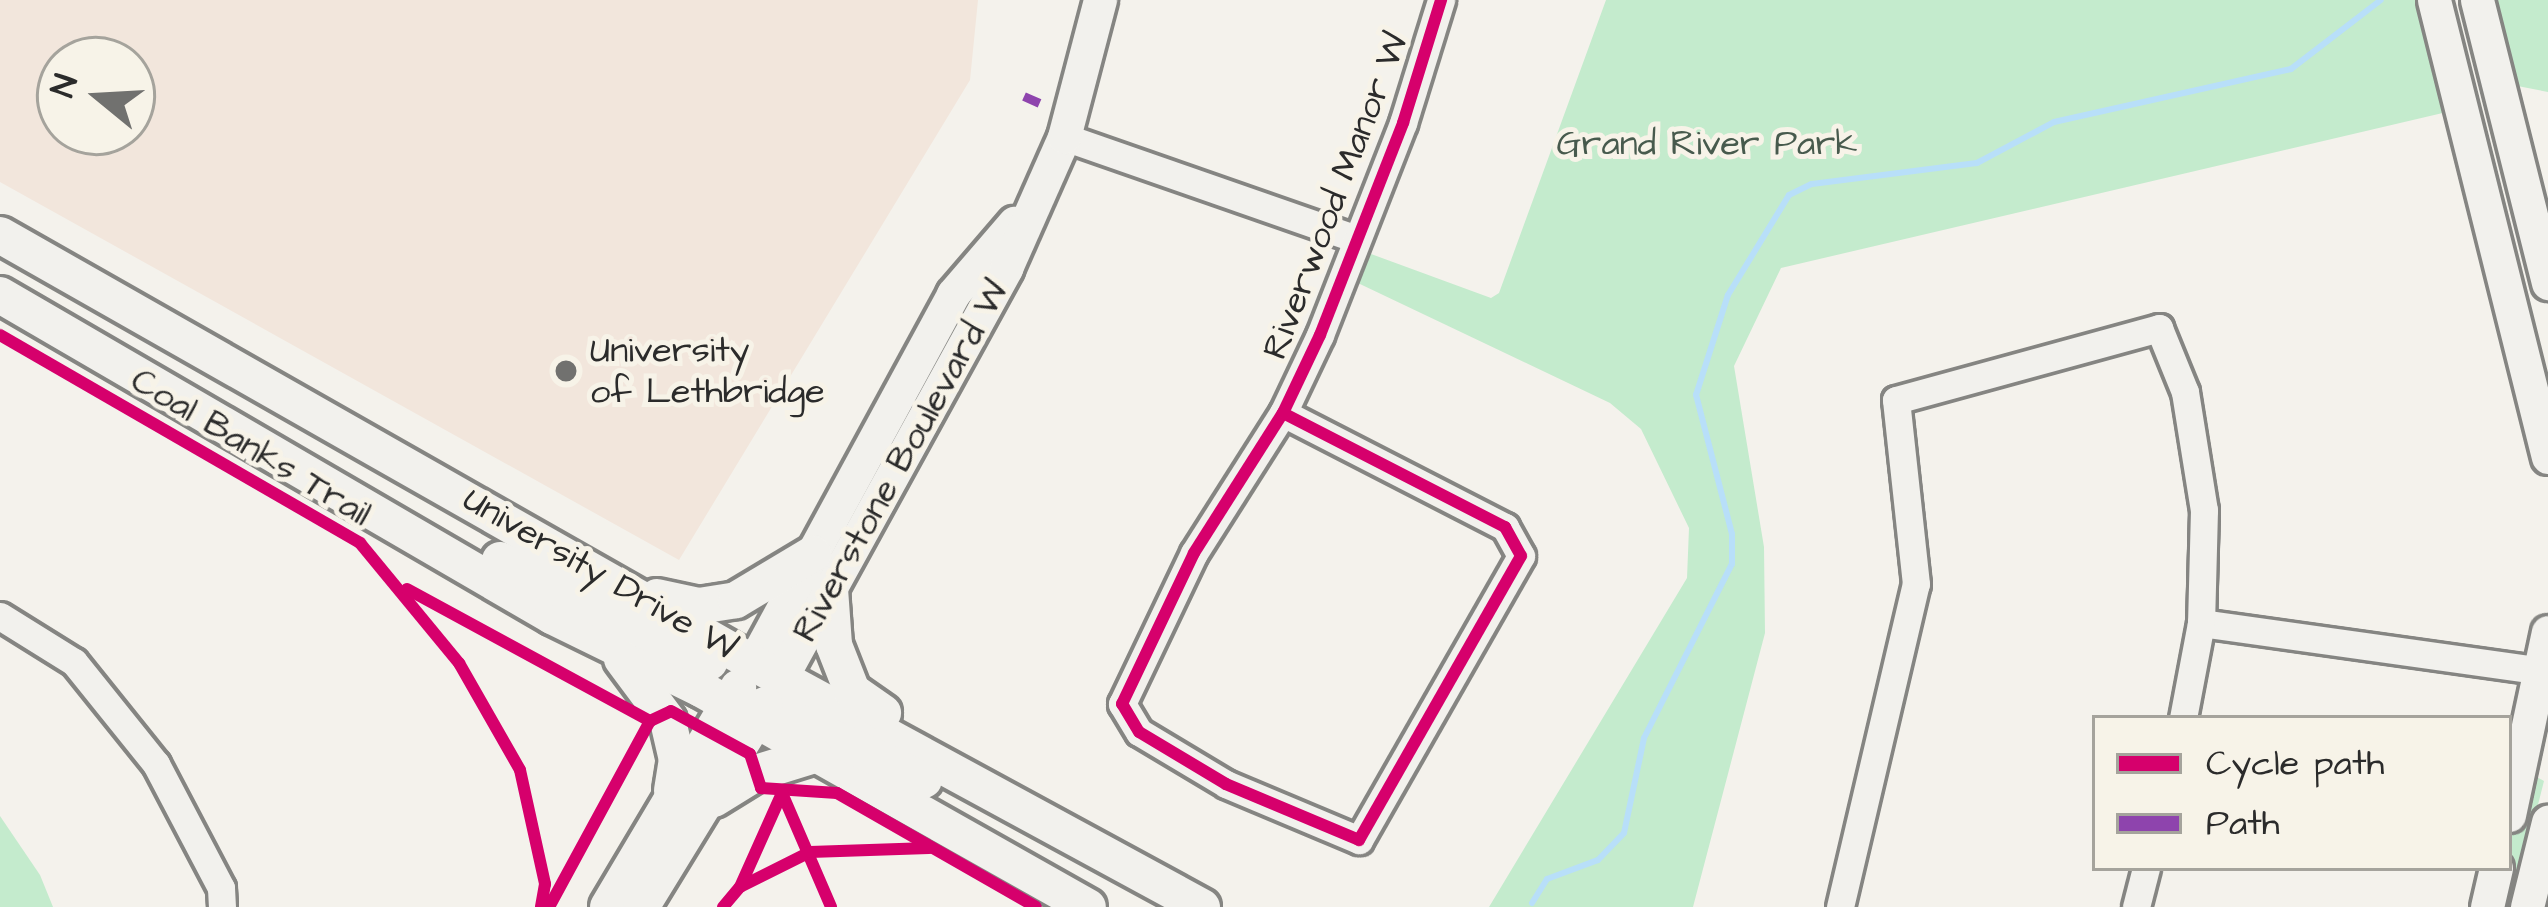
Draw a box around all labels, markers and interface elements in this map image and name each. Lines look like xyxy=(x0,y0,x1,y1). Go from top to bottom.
street label: Riverwood Manor W xyxy=(1254,27,1418,365)
north arrow xyxy=(36,36,156,156)
text: N xyxy=(40,69,90,103)
park label: Grand River Park xyxy=(1557,122,1857,166)
street label: Riverstone Boulevard W xyxy=(784,273,1018,649)
place label: University of Lethbridge xyxy=(590,328,825,413)
street label: Coal Banks Trail xyxy=(123,358,379,536)
marker: University of Lethbridge xyxy=(553,358,579,384)
street label: University Drive W xyxy=(455,478,745,670)
legend xyxy=(2092,715,2512,871)
text: Cycle path xyxy=(2206,738,2384,789)
text: Path xyxy=(2206,798,2280,849)

